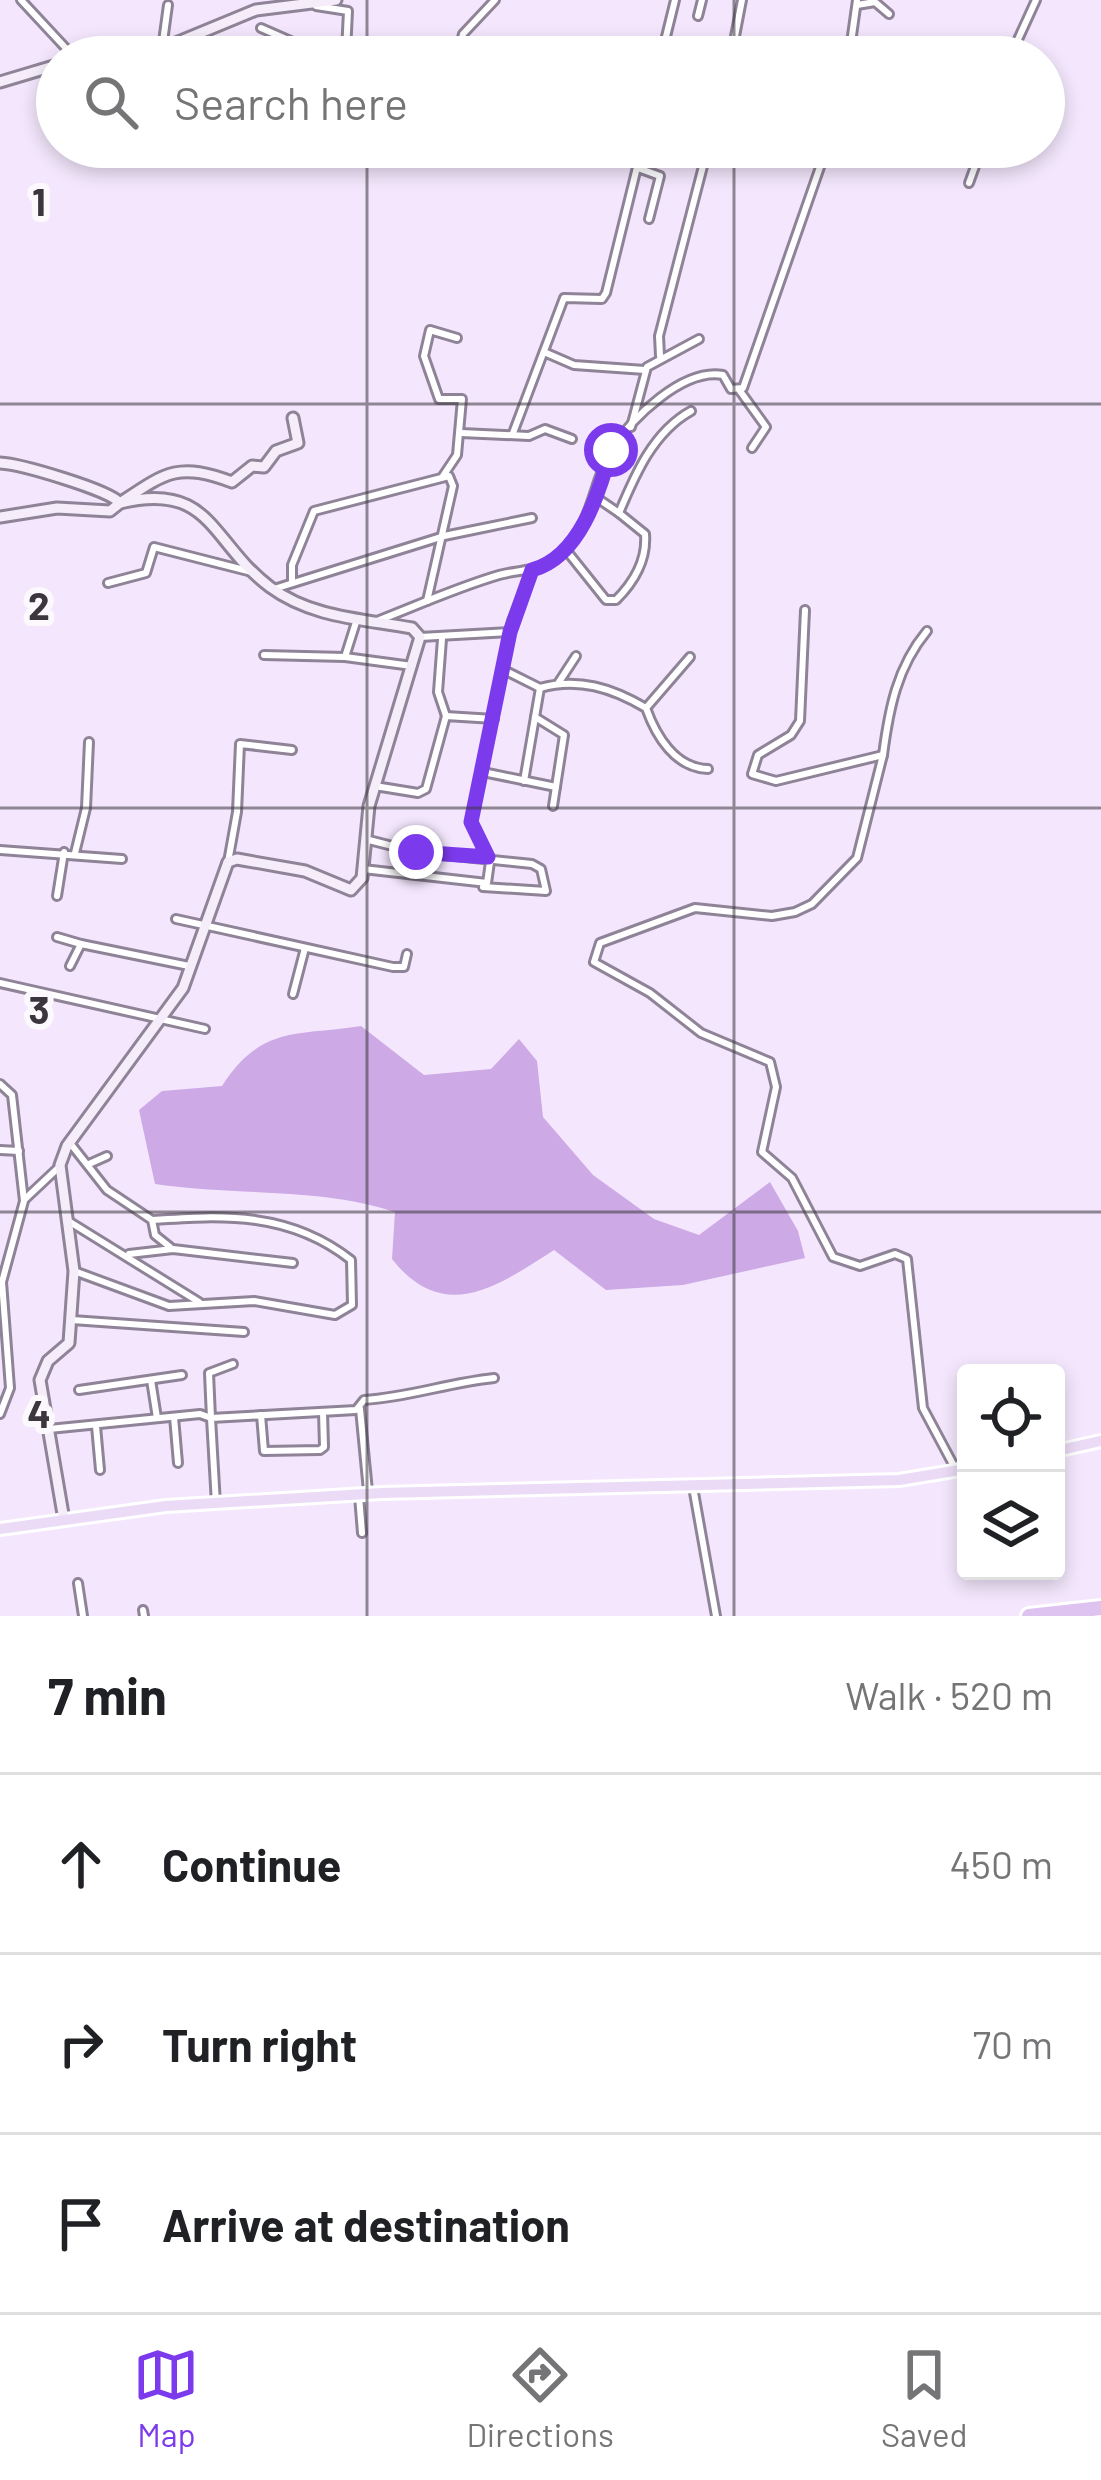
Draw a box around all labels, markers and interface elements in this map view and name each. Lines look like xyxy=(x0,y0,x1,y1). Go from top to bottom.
search box xyxy=(36,36,1065,168)
icon: search xyxy=(78,69,144,135)
text: Search here xyxy=(174,75,408,129)
text: 1 xyxy=(32,177,46,224)
route start xyxy=(584,423,638,477)
text: 2 xyxy=(28,581,50,628)
route end xyxy=(389,825,443,879)
text: 3 xyxy=(28,985,50,1032)
map controls xyxy=(957,1364,1065,1580)
button: locate xyxy=(957,1364,1065,1472)
text: 4 xyxy=(27,1389,51,1436)
button: layers xyxy=(957,1472,1065,1580)
text: 7 min xyxy=(48,1664,167,1725)
text: Walk · 520 m xyxy=(845,1671,1053,1718)
icon: ahead xyxy=(48,1831,114,1897)
text: Continue xyxy=(162,1837,341,1891)
text: 450 m xyxy=(949,1840,1053,1887)
icon: right xyxy=(48,2011,114,2077)
text: Turn right xyxy=(162,2017,357,2071)
text: 70 m xyxy=(972,2020,1053,2067)
icon: arrive xyxy=(48,2191,114,2257)
text: Arrive at destination xyxy=(162,2197,570,2251)
tab: Map xyxy=(133,2342,199,2454)
tab: Directions xyxy=(466,2342,614,2454)
tab: Saved xyxy=(881,2342,968,2454)

